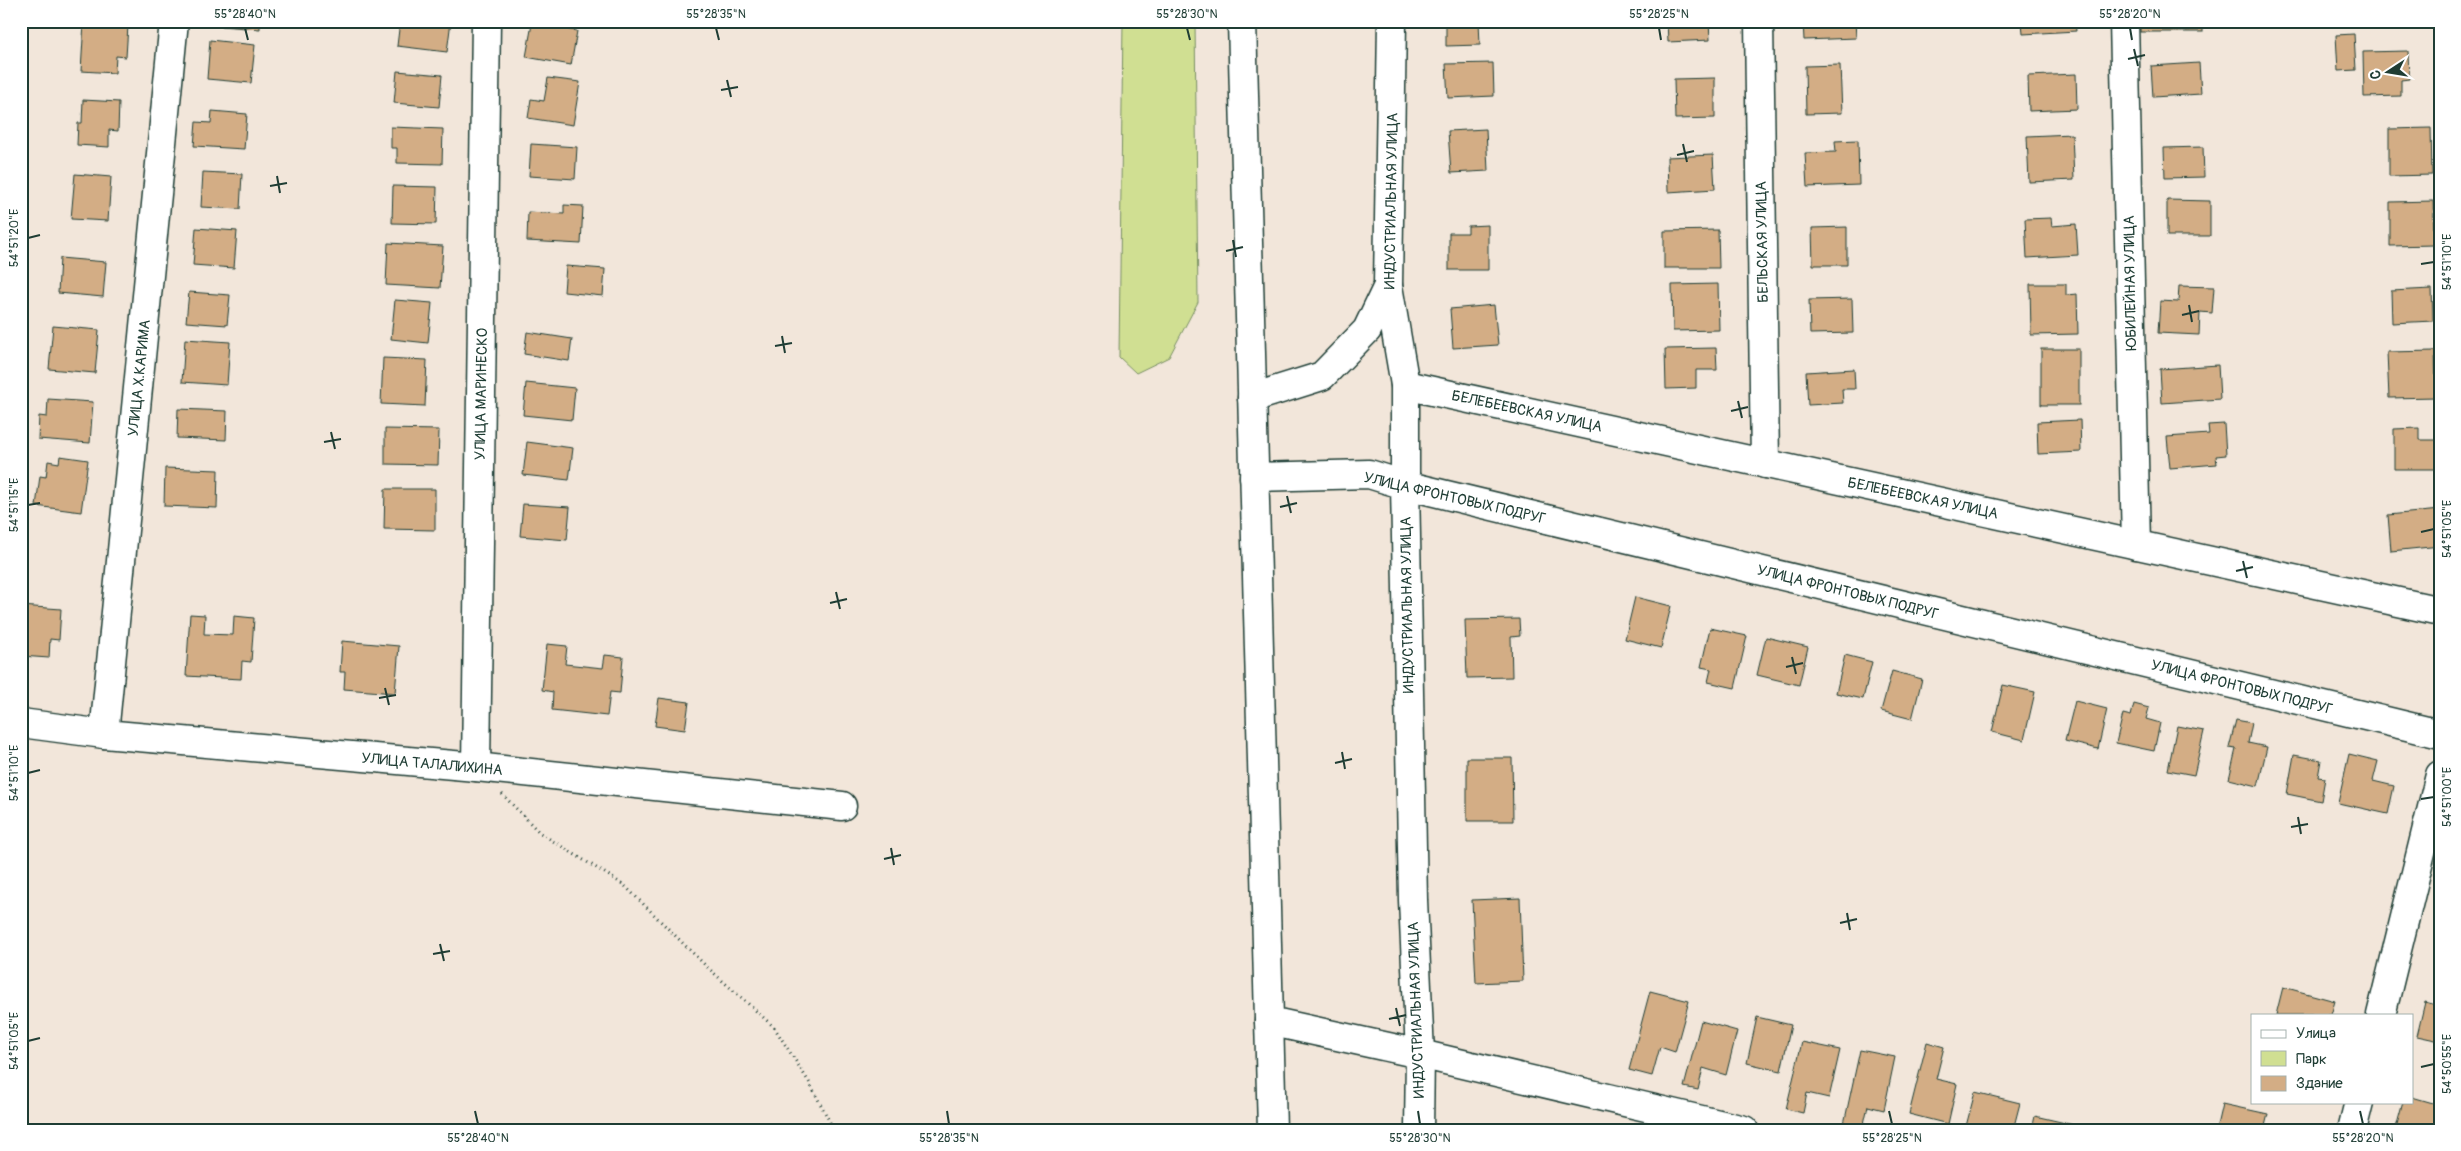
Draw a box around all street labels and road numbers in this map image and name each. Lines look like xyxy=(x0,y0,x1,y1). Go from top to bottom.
street label: ИНДУСТРИАЛЬНАЯ УЛИЦА xyxy=(1380,112,1403,290)
street label: БЕЛЬСКАЯ УЛИЦА xyxy=(1752,181,1773,303)
street label: ЮБИЛЕЙНАЯ УЛИЦА xyxy=(2120,215,2141,351)
street label: УЛИЦА Х.КАРИМА xyxy=(124,318,155,437)
street label: УЛИЦА МАРИНЕСКО xyxy=(471,328,492,460)
street label: БЕЛЕБЕЕВСКАЯ УЛИЦА xyxy=(1450,386,1604,437)
street label: УЛИЦА ФРОНТОВЫХ ПОДРУГ xyxy=(1362,468,1548,529)
street label: БЕЛЕБЕЕВСКАЯ УЛИЦА xyxy=(1846,473,2000,524)
street label: ИНДУСТРИАЛЬНАЯ УЛИЦА xyxy=(1396,516,1419,694)
street label: УЛИЦА ФРОНТОВЫХ ПОДРУГ xyxy=(1755,561,1941,624)
street label: УЛИЦА ФРОНТОВЫХ ПОДРУГ xyxy=(2149,656,2335,719)
street label: УЛИЦА ТАЛАЛИХИНА xyxy=(361,749,504,780)
street label: ИНДУСТРИАЛЬНАЯ УЛИЦА xyxy=(1404,921,1429,1099)

